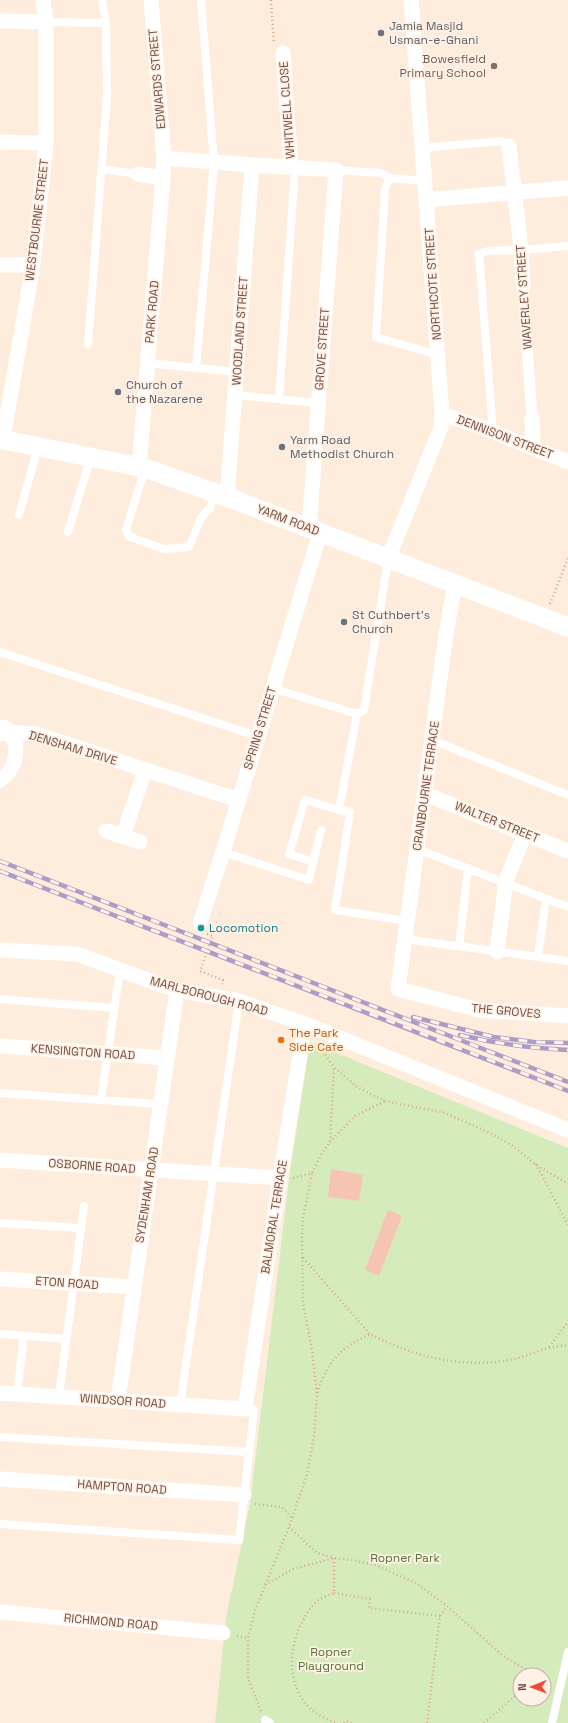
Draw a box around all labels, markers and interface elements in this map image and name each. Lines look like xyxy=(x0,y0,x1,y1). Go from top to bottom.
place label: Jamia Masjid Usman-e-Ghani xyxy=(389,18,478,48)
street label: EDWARDS STREET xyxy=(145,28,169,130)
marker: Jamia Masjid Usman-e-Ghani xyxy=(376,28,386,38)
place label: Bowesfield Primary School xyxy=(399,51,486,81)
street label: WHITWELL CLOSE xyxy=(276,60,298,159)
marker: Bowesfield Primary School xyxy=(489,61,499,71)
street label: WESTBOURNE STREET xyxy=(22,158,52,282)
street label: NORTHCOTE STREET xyxy=(421,227,445,341)
street label: WAVERLEY STREET xyxy=(512,244,536,350)
street label: WOODLAND STREET xyxy=(228,276,252,386)
street label: PARK ROAD xyxy=(141,280,163,344)
street label: GROVE STREET xyxy=(311,307,333,391)
place label: Church of the Nazarene xyxy=(126,377,203,407)
marker: Church of the Nazarene xyxy=(113,387,123,397)
street label: DENNISON STREET xyxy=(454,411,556,463)
place label: Yarm Road Methodist Church xyxy=(290,432,394,462)
marker: Yarm Road Methodist Church xyxy=(277,442,287,452)
street label: YARM ROAD xyxy=(254,501,322,539)
place label: St Cuthbert's Church xyxy=(352,607,430,637)
marker: St Cuthbert's Church xyxy=(339,617,349,627)
street label: SPRING STREET xyxy=(240,684,280,772)
street label: CRANBOURNE TERRACE xyxy=(409,720,443,852)
street label: DENSHAM DRIVE xyxy=(27,727,119,769)
street label: WALTER STREET xyxy=(452,798,542,846)
place label: Locomotion xyxy=(209,920,278,936)
marker: Locomotion xyxy=(196,923,206,933)
street label: MARLBOROUGH ROAD xyxy=(148,973,270,1019)
street label: THE GROVES xyxy=(471,1000,541,1022)
place label: The Park Side Cafe xyxy=(289,1025,344,1055)
marker: The Park Side Cafe xyxy=(276,1035,286,1045)
street label: KENSINGTON ROAD xyxy=(30,1040,136,1064)
street label: SYDENHAM ROAD xyxy=(132,1146,162,1244)
street label: OSBORNE ROAD xyxy=(48,1155,136,1177)
street label: BALMORAL TERRACE xyxy=(257,1159,291,1275)
street label: ETON ROAD xyxy=(35,1273,99,1293)
street label: WINDSOR ROAD xyxy=(79,1390,167,1412)
street label: HAMPTON ROAD xyxy=(77,1476,167,1498)
park label: Ropner Park xyxy=(370,1550,440,1566)
street label: RICHMOND ROAD xyxy=(63,1610,159,1634)
park label: Ropner Playground xyxy=(298,1644,364,1674)
north arrow xyxy=(512,1667,552,1707)
text: N xyxy=(515,1683,529,1691)

